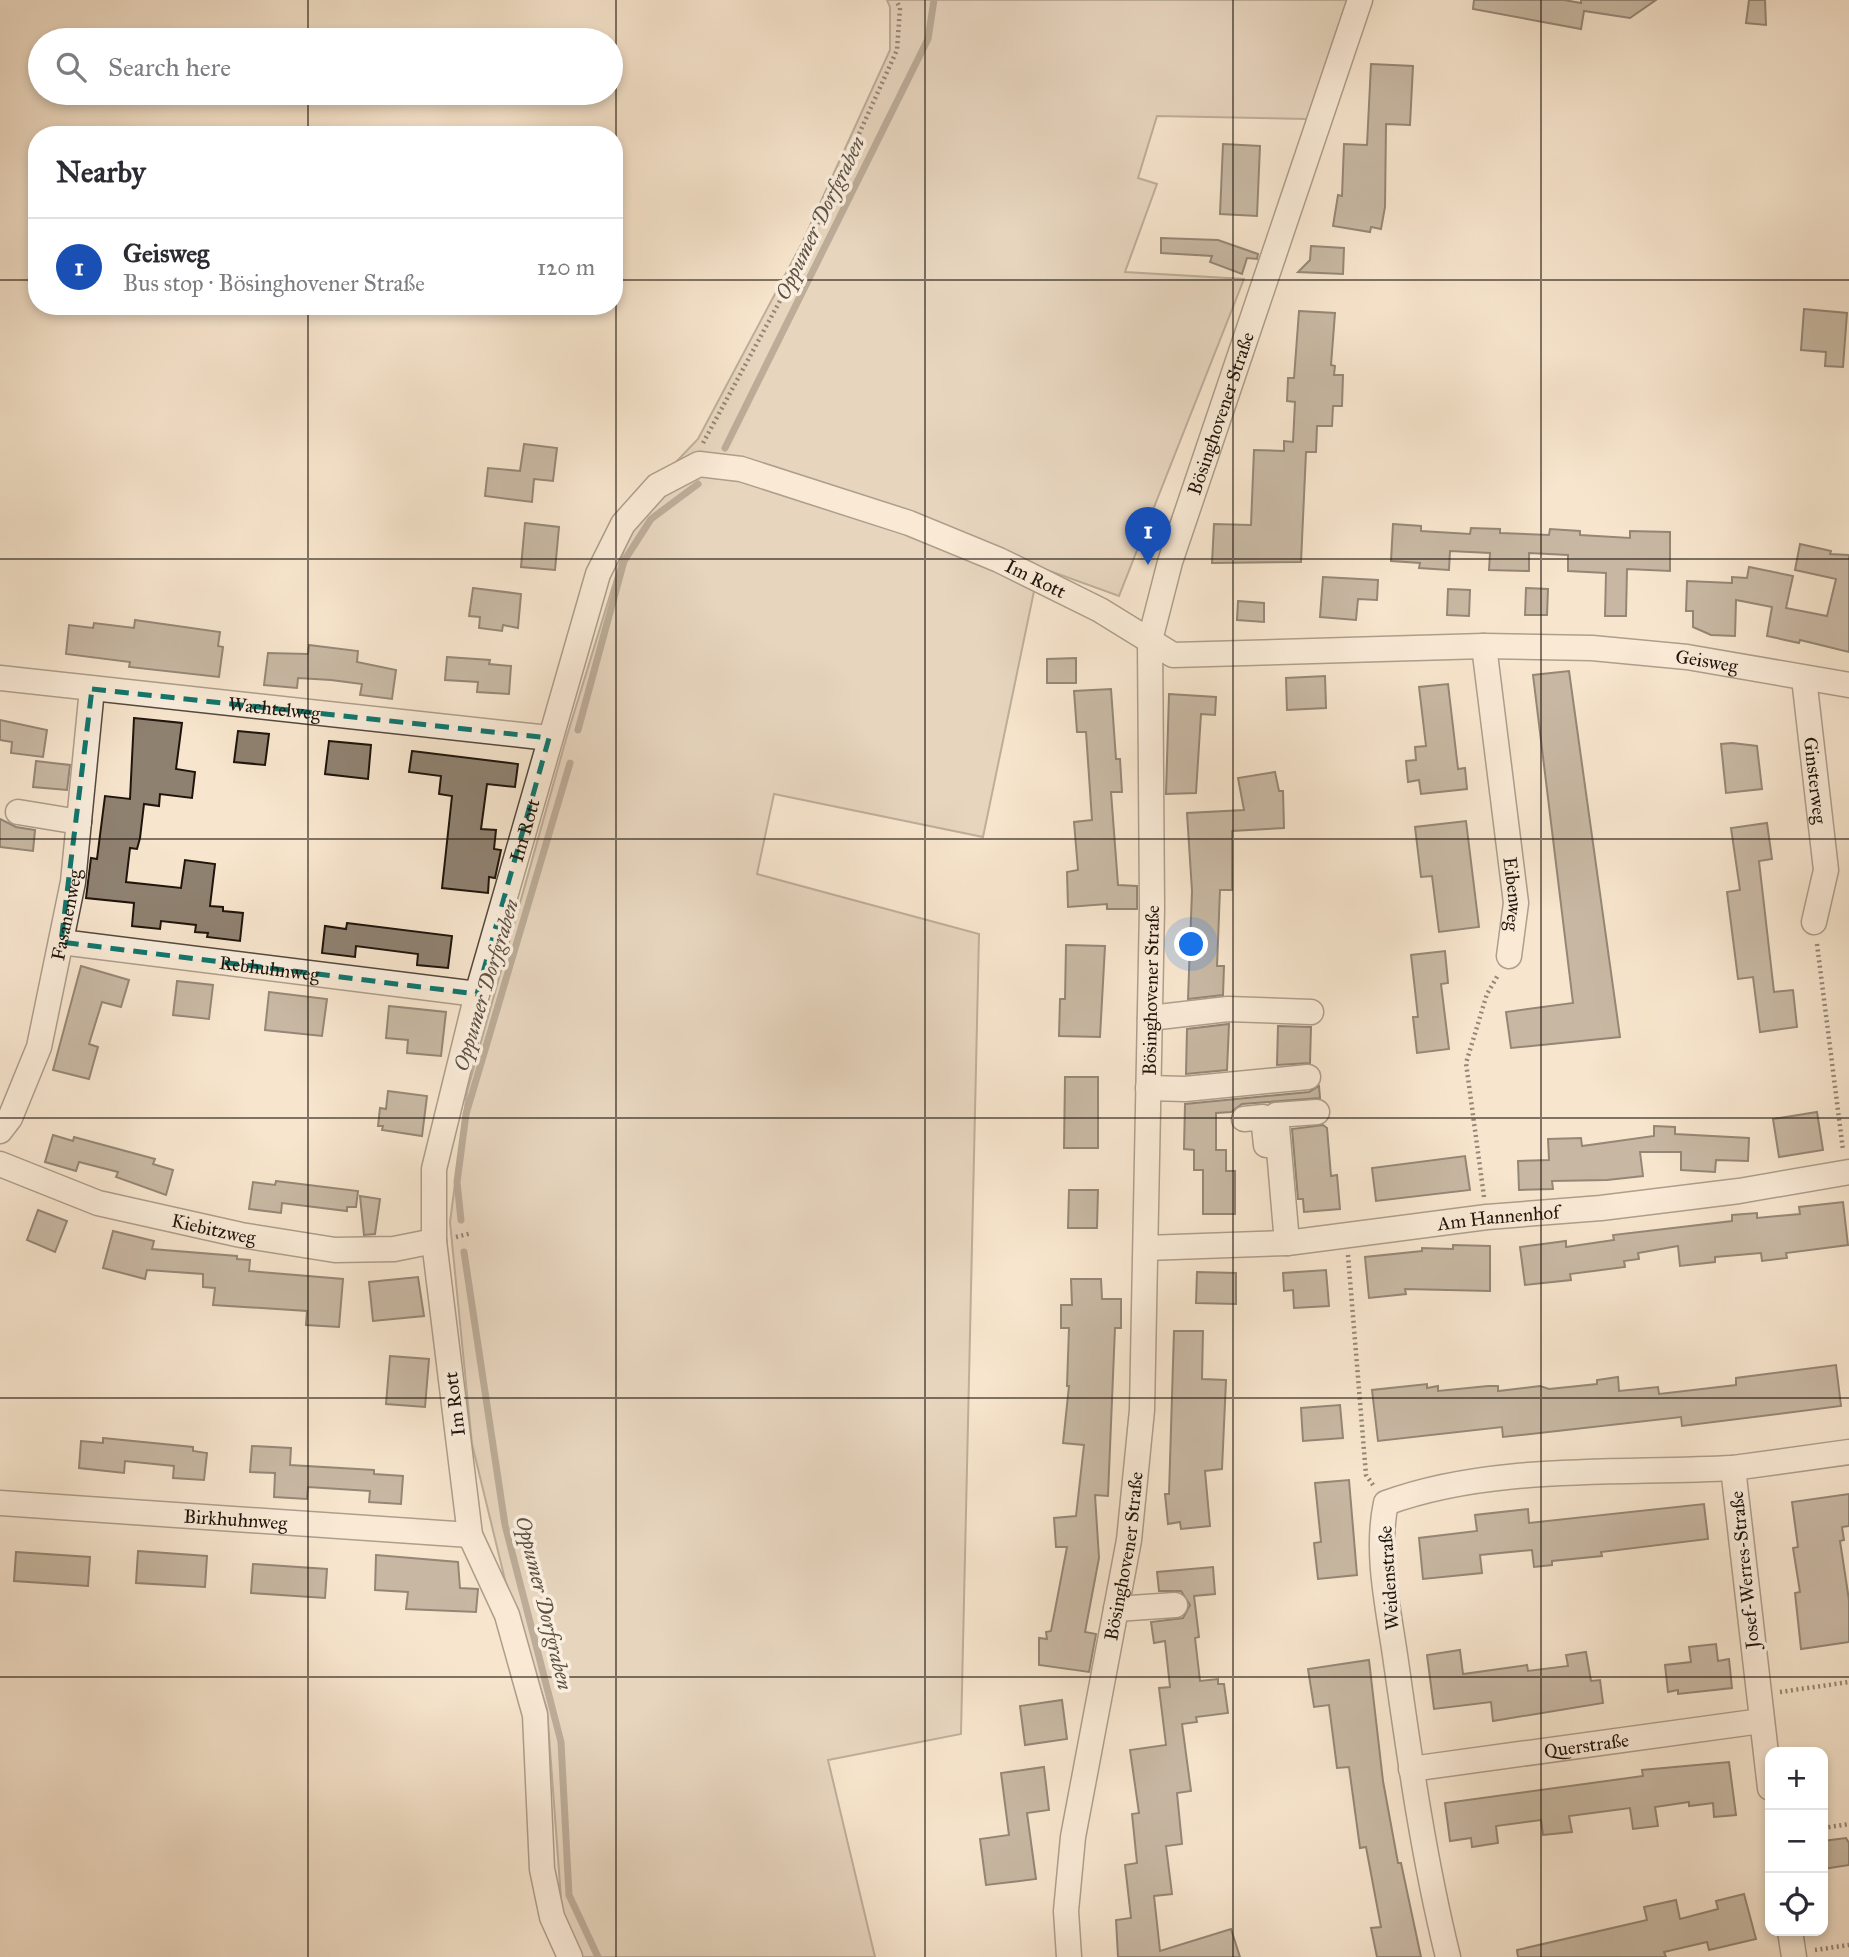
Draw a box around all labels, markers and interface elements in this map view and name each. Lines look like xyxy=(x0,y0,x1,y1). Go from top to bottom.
search box xyxy=(28,28,623,105)
icon: search xyxy=(52,48,90,86)
text: Search here xyxy=(108,51,231,83)
water label: Oppumer Dorfgraben xyxy=(769,132,871,304)
text: Nearby xyxy=(56,154,146,190)
text: Geisweg xyxy=(123,237,209,269)
text: 1 xyxy=(74,253,84,281)
text: 120 m xyxy=(537,253,595,281)
text: Bus stop · Bösinghovener Straße xyxy=(123,269,425,297)
street label: Bösinghovener Straße xyxy=(1183,329,1259,498)
pin: 1 xyxy=(1125,507,1171,565)
street label: Im Rott xyxy=(1002,554,1070,603)
street label: Geisweg xyxy=(1674,645,1740,679)
street label: Wachtelweg xyxy=(227,692,322,726)
street label: Ginsterweg xyxy=(1799,736,1832,825)
street label: Im Rott xyxy=(505,796,545,864)
street label: Eibenweg xyxy=(1498,855,1527,933)
street label: Fasanenweg xyxy=(46,868,87,963)
water label: Oppumer Dorfgraben xyxy=(448,896,524,1074)
street label: Bösinghovener Straße xyxy=(1138,905,1164,1076)
your location xyxy=(1174,927,1208,961)
street label: Rebhuhnweg xyxy=(218,951,321,987)
street label: Am Hannenhof xyxy=(1435,1200,1563,1235)
street label: Kiebitzweg xyxy=(169,1209,257,1250)
street label: Im Rott xyxy=(439,1370,470,1437)
street label: Bösinghovener Straße xyxy=(1099,1471,1148,1642)
street label: Josef-Werres-Straße xyxy=(1725,1490,1765,1652)
street label: Birkhuhnweg xyxy=(183,1505,288,1536)
water label: Oppumer Dorfgraben xyxy=(510,1513,578,1693)
street label: Weidenstraße xyxy=(1373,1525,1404,1631)
street label: Querstraße xyxy=(1543,1728,1630,1763)
map controls xyxy=(1765,1747,1828,1936)
button: + xyxy=(1765,1747,1828,1810)
button: − xyxy=(1765,1810,1828,1873)
button: locate xyxy=(1765,1873,1828,1936)

